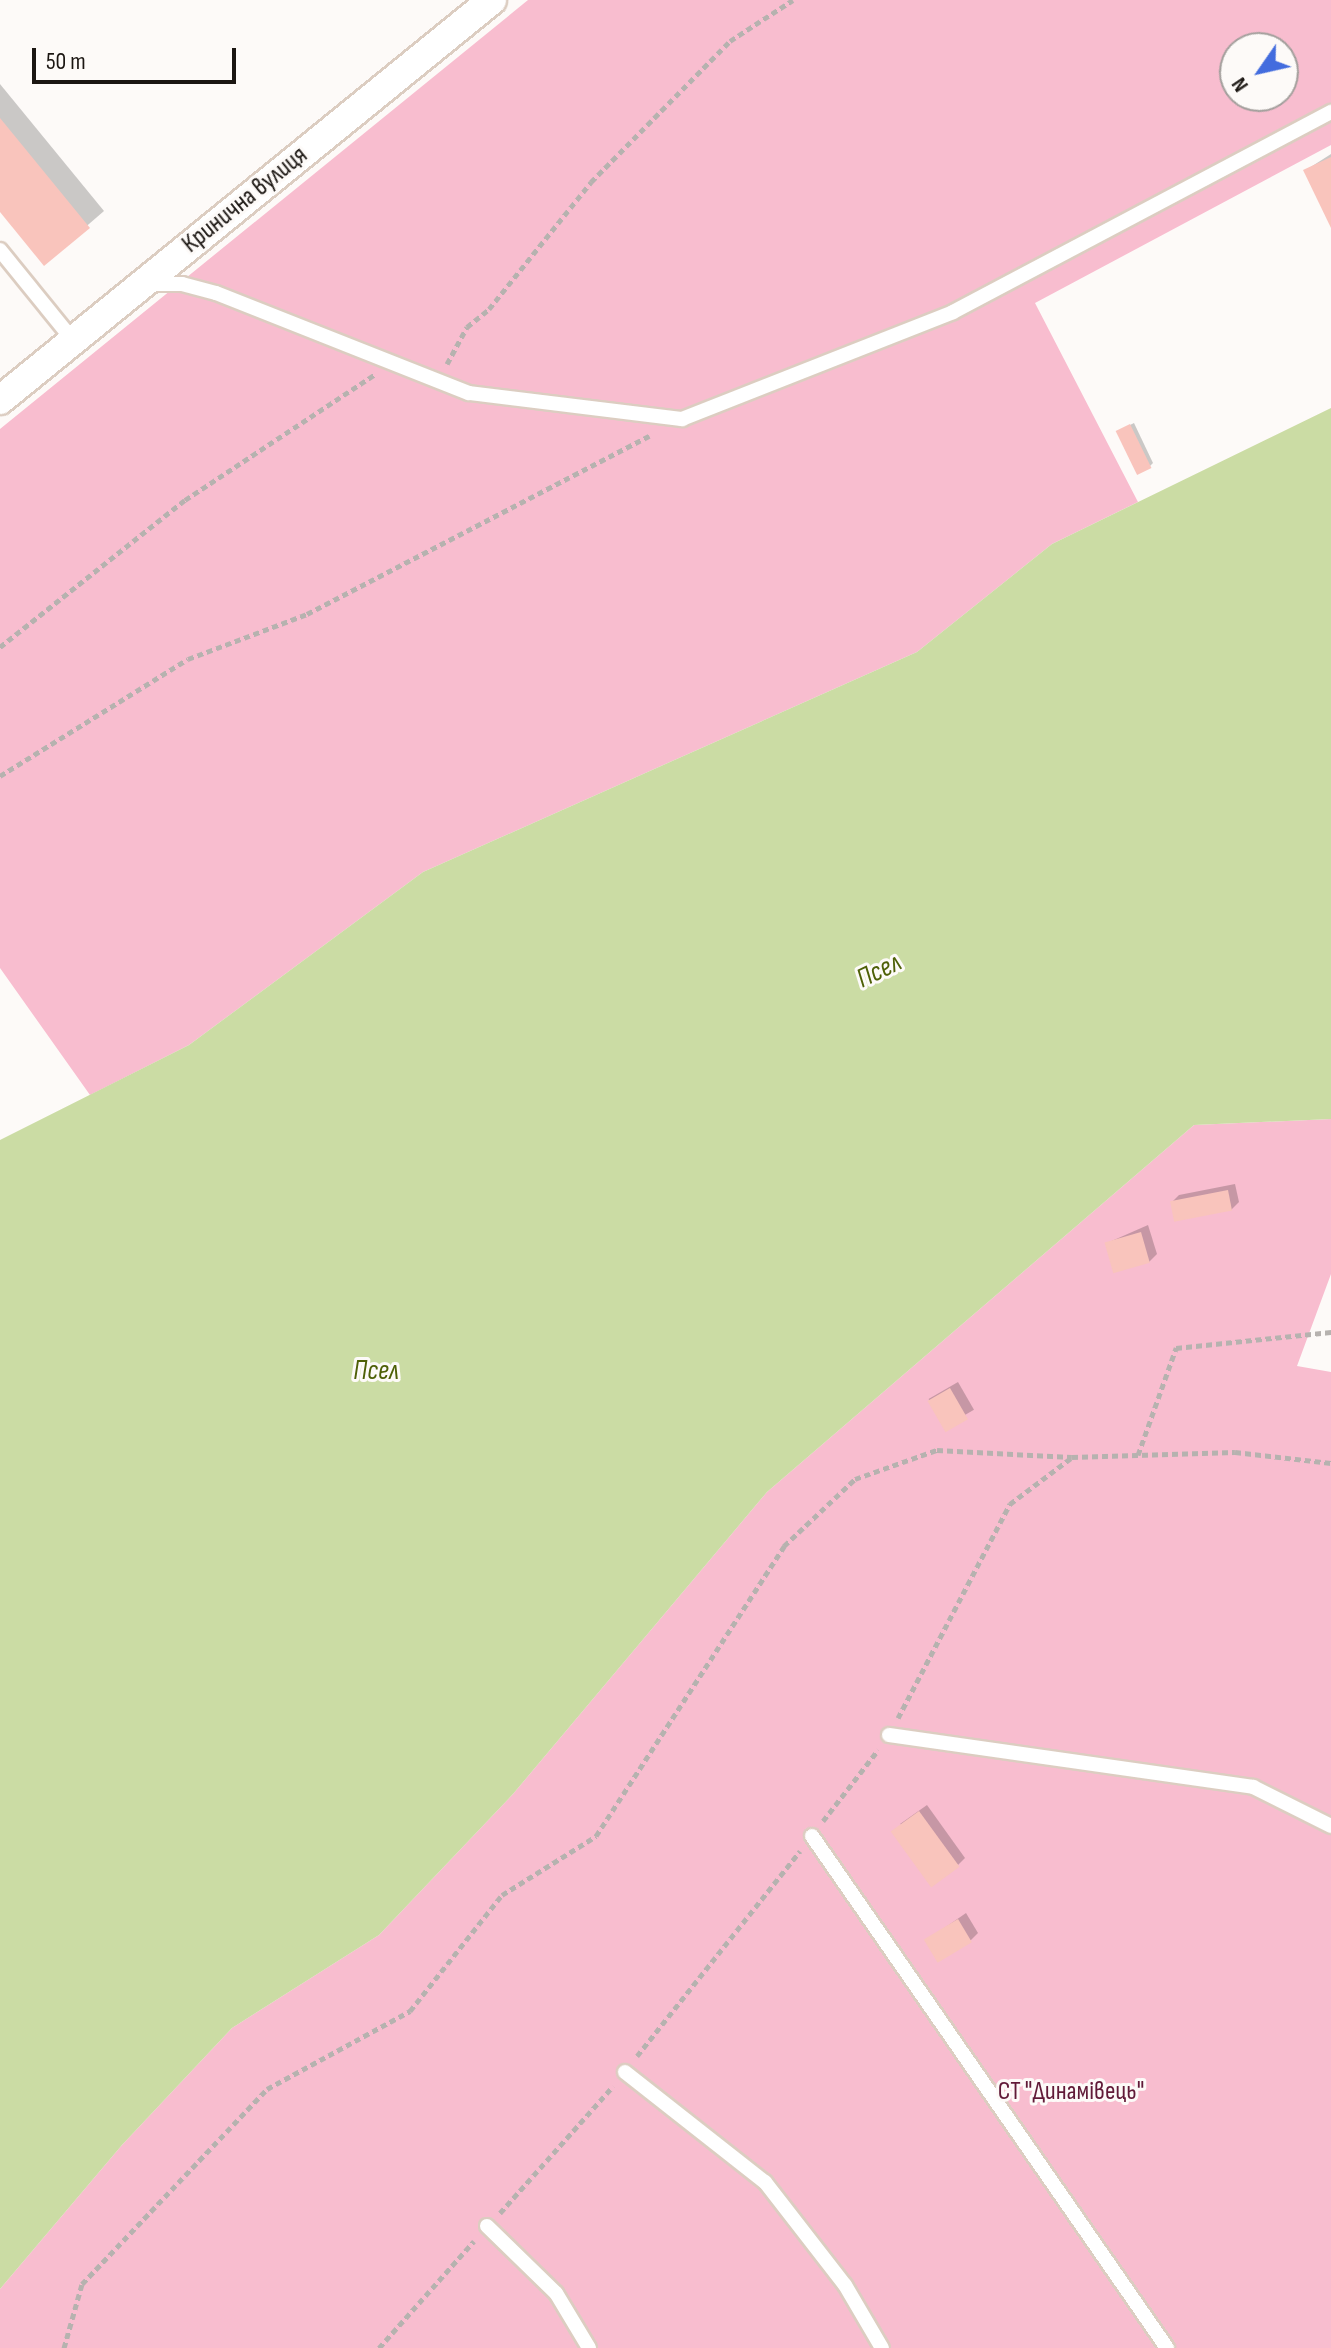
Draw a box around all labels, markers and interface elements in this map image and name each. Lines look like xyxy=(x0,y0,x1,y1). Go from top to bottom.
scale bar xyxy=(36,32,240,82)
north arrow xyxy=(1219,32,1299,112)
text: 50 m xyxy=(46,47,86,76)
text: N xyxy=(1226,72,1255,97)
street label: Кринична вулиця xyxy=(176,140,314,260)
water label: Псел xyxy=(851,946,907,996)
water label: Псел xyxy=(353,1354,399,1388)
park label: СТ "Динамівець" xyxy=(998,2076,1144,2108)

